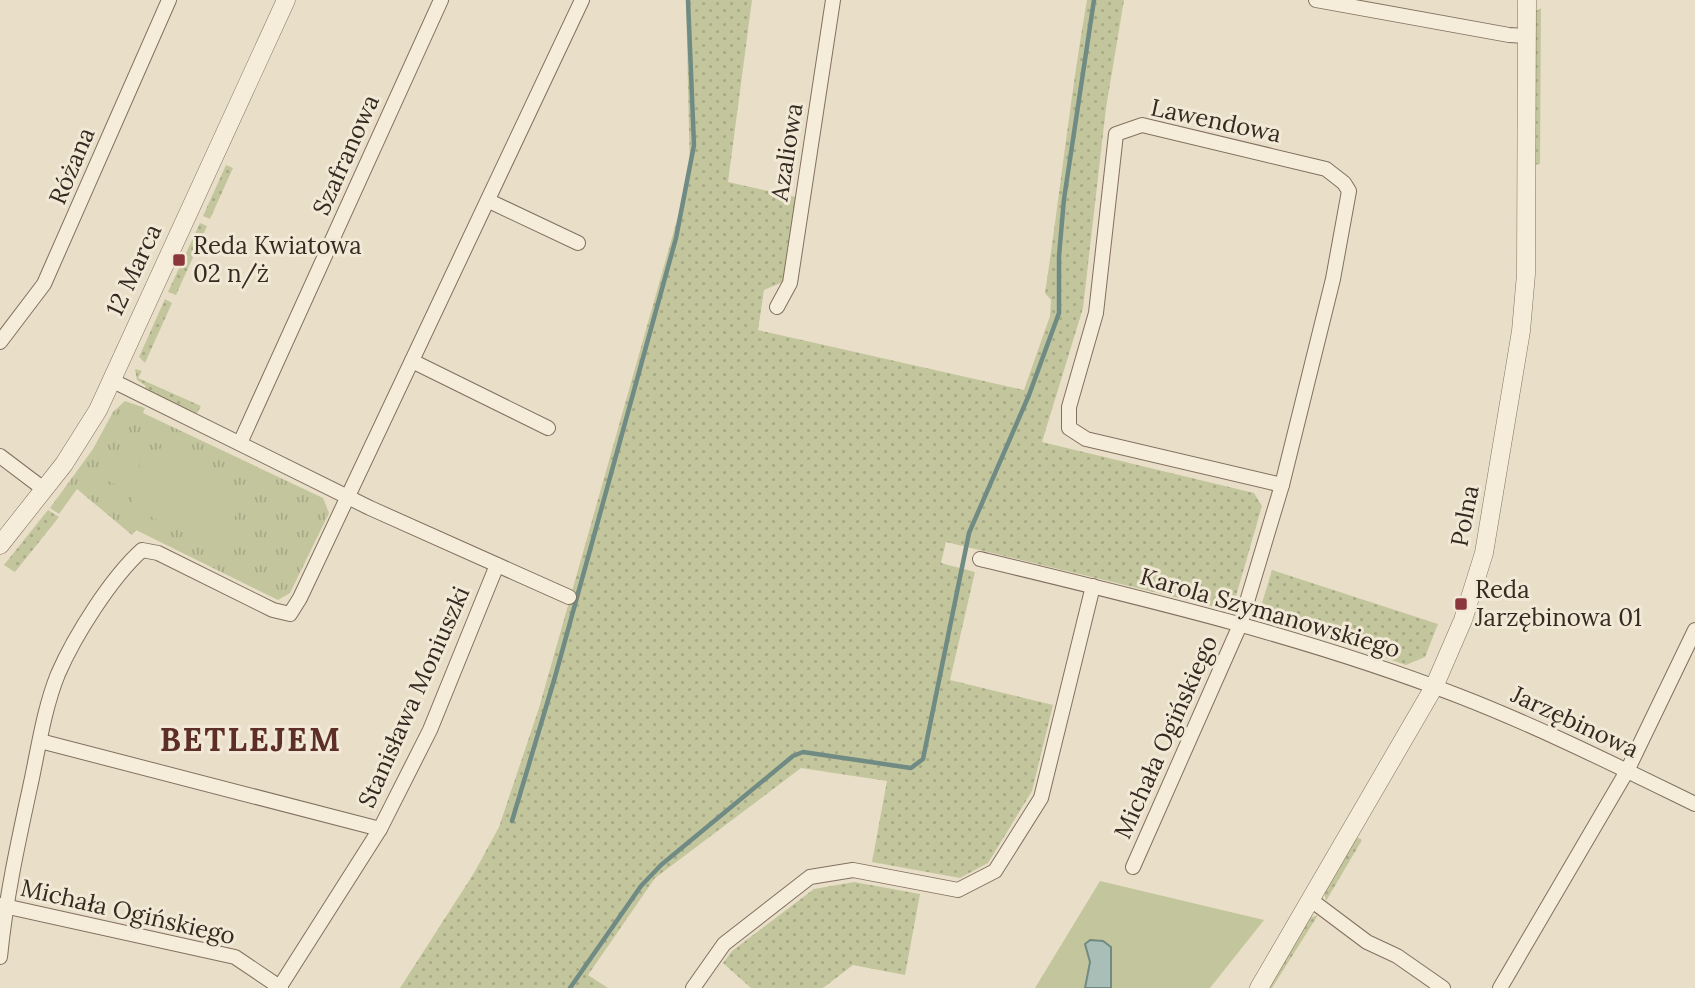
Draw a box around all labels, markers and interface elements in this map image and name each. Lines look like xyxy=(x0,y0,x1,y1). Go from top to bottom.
street label: Szafranowa xyxy=(305,90,386,220)
street label: Lawendowa xyxy=(1148,92,1284,149)
street label: Azaliowa xyxy=(763,101,810,204)
street label: Różana xyxy=(42,123,102,209)
street label: 12 Marca xyxy=(99,219,168,321)
place label: Reda Kwiatowa 02 n/ż xyxy=(193,230,362,289)
marker: Reda Kwiatowa 02 n/ż xyxy=(171,252,187,268)
street label: Polna xyxy=(1443,483,1486,549)
street label: Karola Szymanowskiego xyxy=(1136,561,1404,665)
place label: Reda Jarzębinowa 01 xyxy=(1474,574,1642,633)
street label: Stanisława Moniuszki xyxy=(351,581,476,812)
marker: Reda Jarzębinowa 01 xyxy=(1453,596,1469,612)
street label: Michała Ogińskiego xyxy=(1107,630,1224,843)
street label: Jarzębinowa xyxy=(1506,678,1644,765)
district label: BETLEJEM xyxy=(160,719,342,760)
street label: Michała Ogińskiego xyxy=(18,872,238,951)

